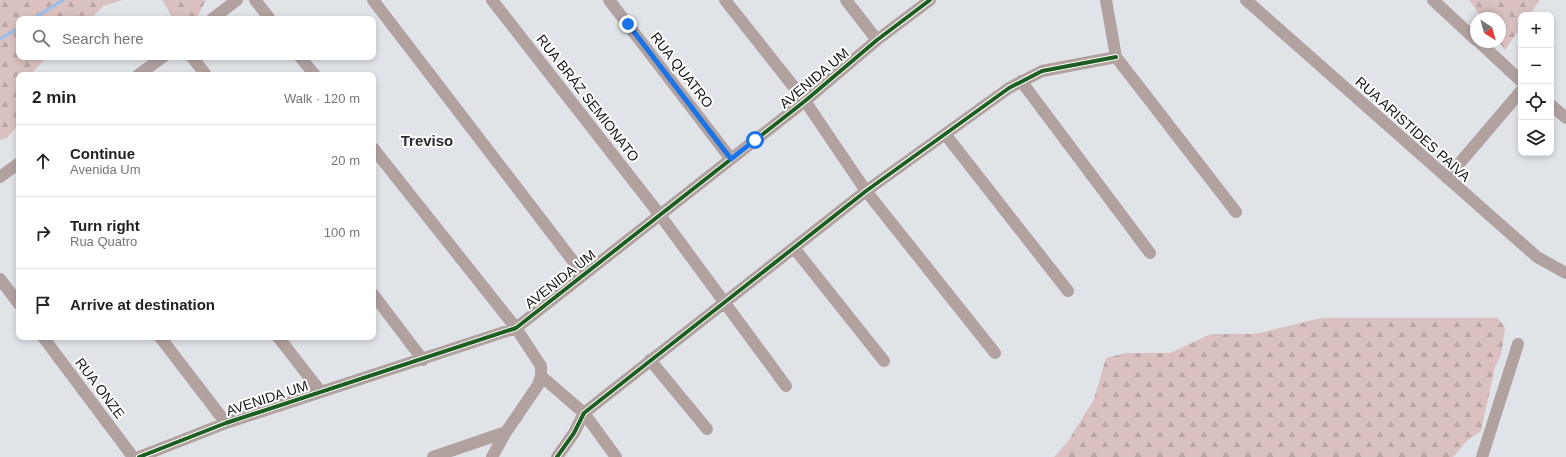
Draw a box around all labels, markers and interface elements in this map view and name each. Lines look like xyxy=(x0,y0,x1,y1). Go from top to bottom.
north arrow xyxy=(1470,12,1506,48)
map controls xyxy=(1518,12,1554,156)
button: + xyxy=(1518,12,1554,48)
route end xyxy=(619,15,637,33)
search box xyxy=(16,16,376,60)
icon: search xyxy=(30,27,52,49)
street label: RUA QUATRO xyxy=(648,29,717,111)
text: Search here xyxy=(62,30,144,47)
street label: RUA BRÁZ SEMIONATO xyxy=(533,31,643,165)
street label: AVENIDA UM xyxy=(776,44,852,112)
button: − xyxy=(1518,48,1554,84)
street label: RUA ARISTIDES PAIVA xyxy=(1352,73,1474,185)
button: locate xyxy=(1518,84,1554,120)
text: 2 min xyxy=(32,88,76,107)
text: Walk · 120 m xyxy=(284,91,360,106)
button: layers xyxy=(1518,120,1554,156)
route start xyxy=(746,131,764,149)
district label: Treviso xyxy=(401,132,453,149)
text: Continue xyxy=(70,145,135,162)
icon: ahead xyxy=(32,150,54,172)
text: 20 m xyxy=(331,153,360,168)
text: Avenida Um xyxy=(70,162,141,177)
text: Turn right xyxy=(70,217,140,234)
icon: right xyxy=(32,222,54,244)
text: 100 m xyxy=(324,225,360,240)
text: Rua Quatro xyxy=(70,234,137,249)
street label: AVENIDA UM xyxy=(521,246,599,312)
icon: arrive xyxy=(32,294,54,316)
text: Arrive at destination xyxy=(70,296,215,313)
street label: RUA ONZE xyxy=(72,355,128,421)
street label: AVENIDA UM xyxy=(224,377,310,419)

